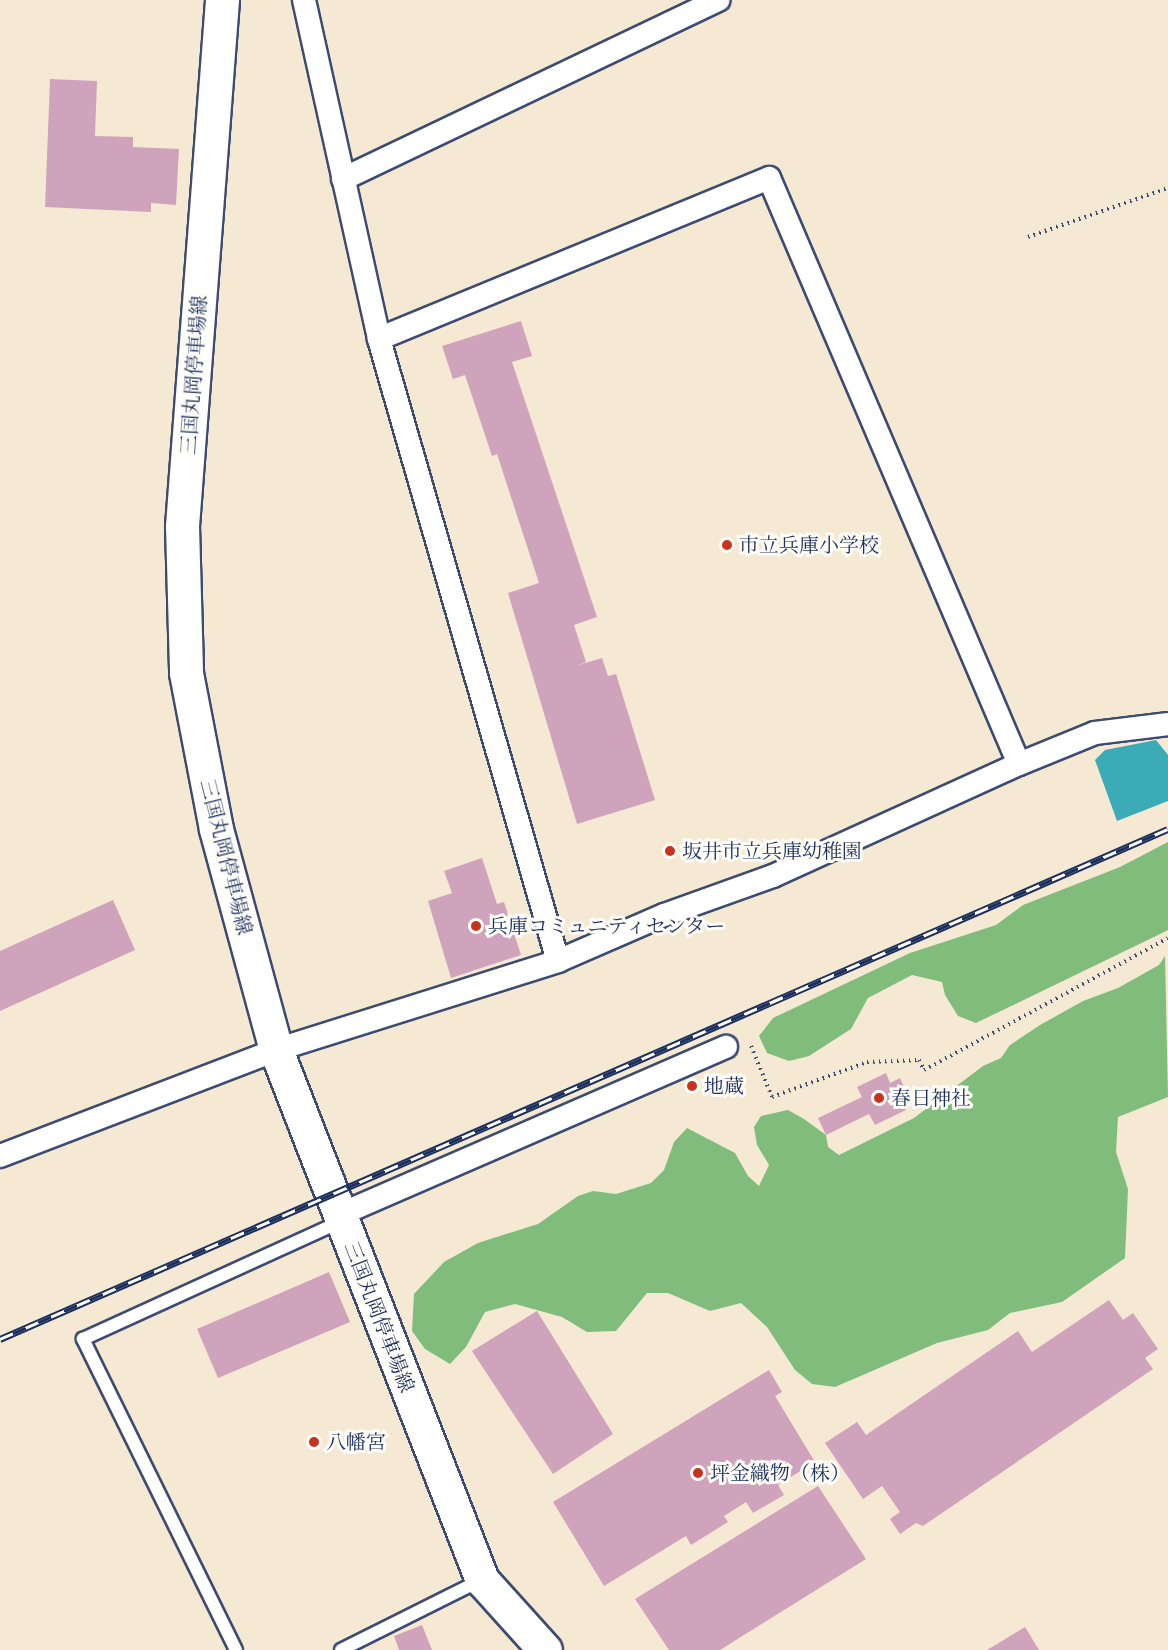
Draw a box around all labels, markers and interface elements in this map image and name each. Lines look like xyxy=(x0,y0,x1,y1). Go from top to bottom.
street label: 三国丸岡停車場線 xyxy=(176,294,212,456)
place label: 市立兵庫小学校 xyxy=(739,533,879,557)
marker: 市立兵庫小学校 xyxy=(720,538,734,552)
street label: 三国丸岡停車場線 xyxy=(195,776,257,938)
place label: 坂井市立兵庫幼稚園 xyxy=(682,839,862,863)
marker: 坂井市立兵庫幼稚園 xyxy=(663,844,677,858)
place label: 兵庫コミュニティセンター xyxy=(488,914,728,938)
marker: 兵庫コミュニティセンター xyxy=(469,919,483,933)
place label: 地蔵 xyxy=(704,1074,744,1098)
marker: 地蔵 xyxy=(685,1079,699,1093)
place label: 春日神社 xyxy=(891,1086,971,1110)
marker: 春日神社 xyxy=(872,1091,886,1105)
street label: 三国丸岡停車場線 xyxy=(339,1238,419,1396)
place label: 八幡宮 xyxy=(326,1430,386,1454)
marker: 八幡宮 xyxy=(307,1435,321,1449)
place label: 坪金織物（株） xyxy=(710,1461,850,1485)
marker: 坪金織物（株） xyxy=(691,1466,705,1480)

